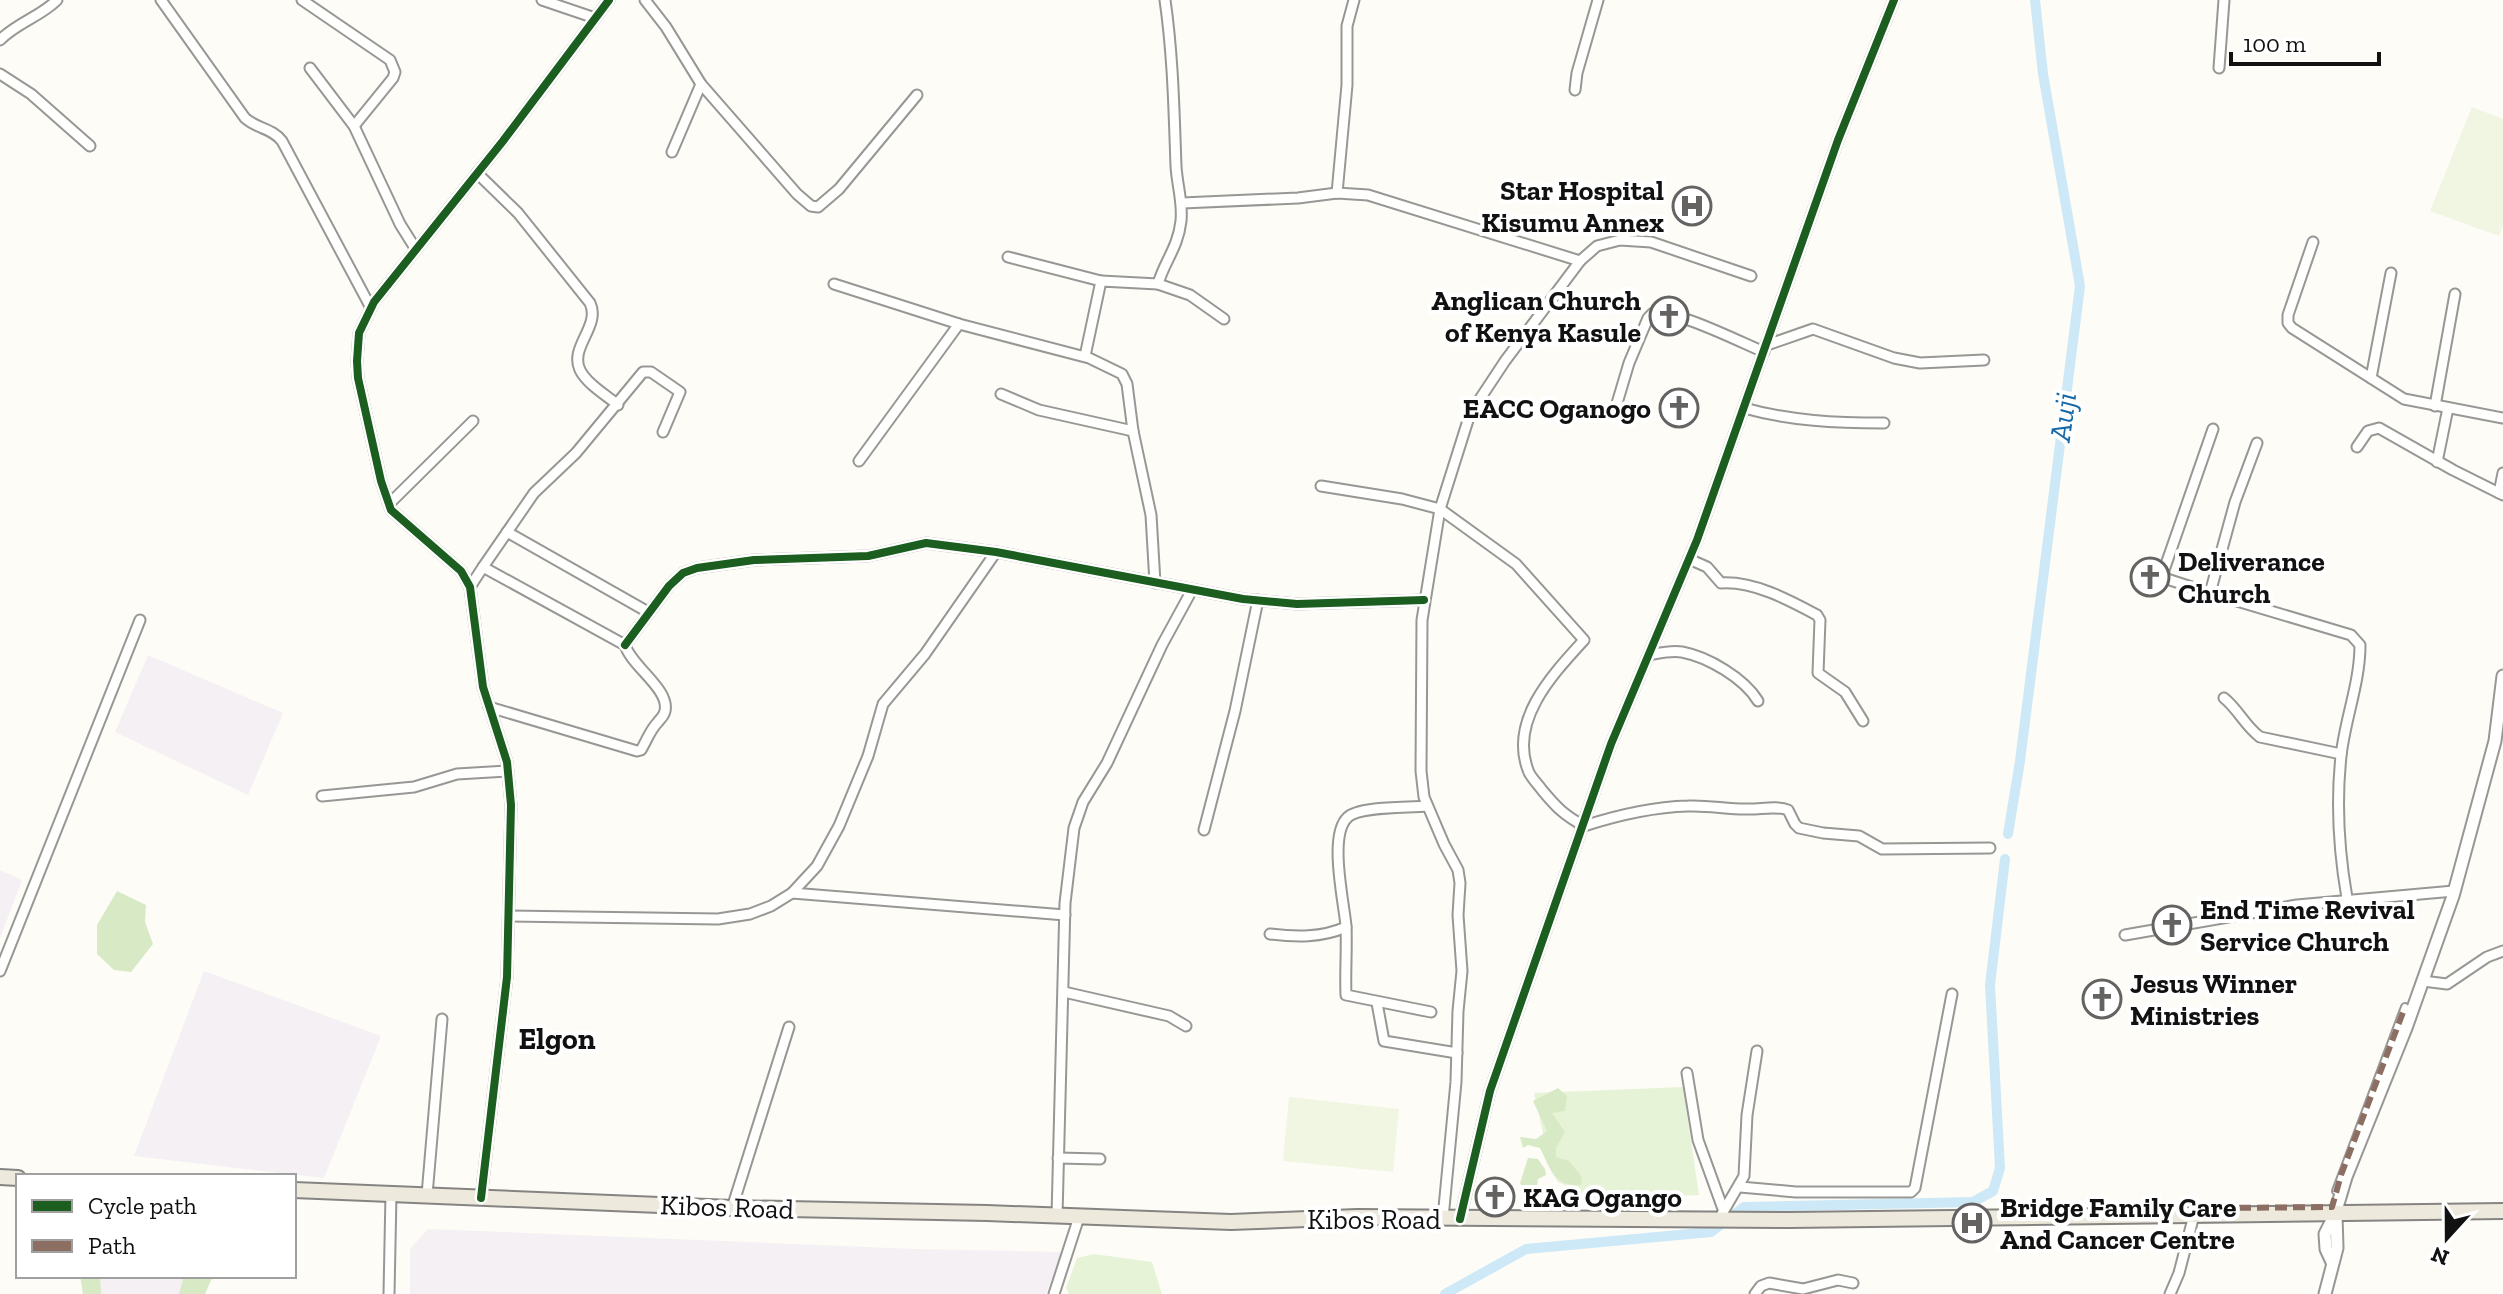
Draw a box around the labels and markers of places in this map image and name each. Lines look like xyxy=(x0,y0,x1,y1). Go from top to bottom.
place label: Star Hospital Kisumu Annex xyxy=(1481,174,1664,239)
hospital icon: Star Hospital Kisumu Annex xyxy=(1671,185,1713,227)
place label: Anglican Church of Kenya Kasule xyxy=(1431,284,1641,349)
church icon: Anglican Church of Kenya Kasule xyxy=(1648,295,1690,337)
church icon: EACC Oganogo xyxy=(1658,387,1700,429)
place label: EACC Oganogo xyxy=(1463,392,1651,425)
place label: Deliverance Church xyxy=(2178,545,2325,610)
church icon: Deliverance Church xyxy=(2129,556,2171,598)
place label: End Time Revival Service Church xyxy=(2200,893,2415,958)
church icon: End Time Revival Service Church xyxy=(2151,904,2193,946)
place label: Jesus Winner Ministries xyxy=(2130,967,2297,1032)
church icon: Jesus Winner Ministries xyxy=(2081,978,2123,1020)
church icon: KAG Ogango xyxy=(1474,1176,1516,1218)
place label: KAG Ogango xyxy=(1523,1181,1682,1214)
place label: Bridge Family Care And Cancer Centre xyxy=(2000,1191,2236,1256)
hospital icon: Bridge Family Care And Cancer Centre xyxy=(1951,1202,1993,1244)

